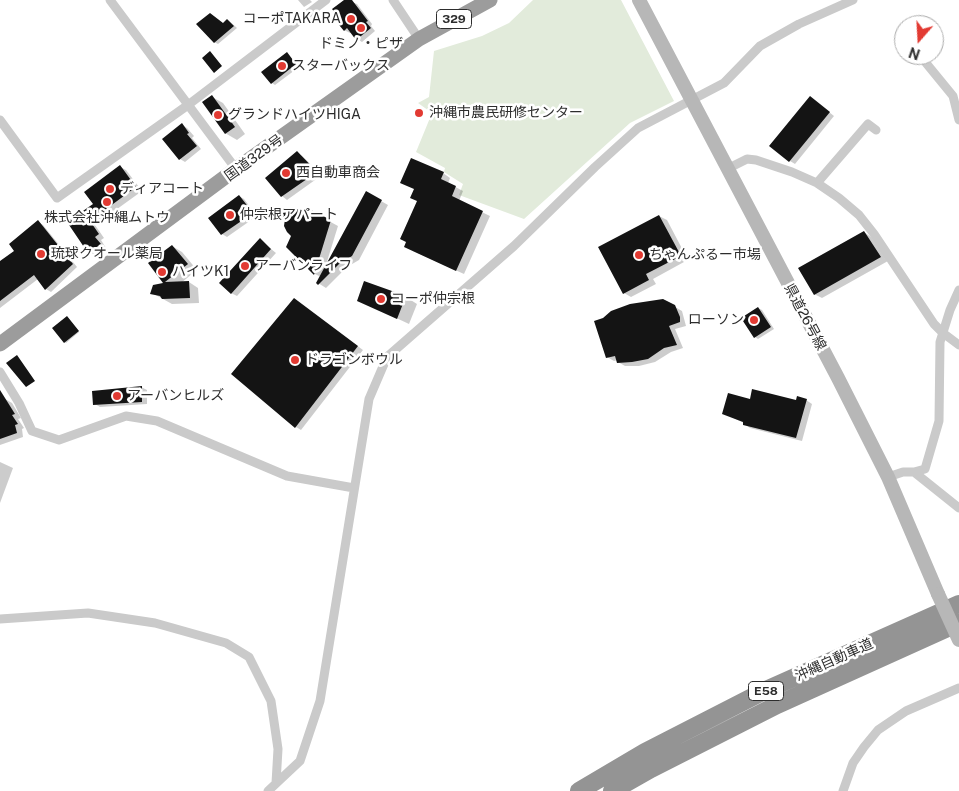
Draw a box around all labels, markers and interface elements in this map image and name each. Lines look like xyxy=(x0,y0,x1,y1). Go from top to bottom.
road number: 329 xyxy=(436,10,472,28)
place label: コーポTAKARA xyxy=(243,11,341,27)
marker: コーポTAKARA xyxy=(345,13,357,25)
north arrow xyxy=(894,15,944,65)
marker: ドミノ・ピザ xyxy=(355,22,367,34)
place label: ドミノ・ピザ xyxy=(319,36,403,52)
text: N xyxy=(907,44,922,63)
place label: スターバックス xyxy=(292,58,390,74)
marker: スターバックス xyxy=(276,60,288,72)
place label: 沖縄市農民研修センター xyxy=(429,105,583,121)
place label: グランドハイツHIGA xyxy=(228,107,361,123)
marker: 沖縄市農民研修センター xyxy=(413,107,425,119)
marker: グランドハイツHIGA xyxy=(212,109,224,121)
street label: 国道329号 xyxy=(222,131,286,185)
place label: 西自動車商会 xyxy=(296,165,380,181)
marker: 西自動車商会 xyxy=(280,167,292,179)
place label: ディアコート xyxy=(120,181,204,197)
marker: ディアコート xyxy=(104,183,116,195)
marker: 株式会社沖縄ムトウ xyxy=(101,196,113,208)
place label: 仲宗根アパート xyxy=(240,207,338,223)
marker: 仲宗根アパート xyxy=(224,209,236,221)
place label: 株式会社沖縄ムトウ xyxy=(44,210,170,226)
place label: 琉球クオール薬局 xyxy=(51,246,163,262)
place label: ちゃんぷるー市場 xyxy=(649,247,761,263)
marker: 琉球クオール薬局 xyxy=(35,248,47,260)
marker: ちゃんぷるー市場 xyxy=(633,249,645,261)
place label: アーバンライフ xyxy=(255,258,352,274)
marker: アーバンライフ xyxy=(239,260,251,272)
place label: ハイツK1 xyxy=(172,264,229,280)
marker: ハイツK1 xyxy=(156,266,168,278)
street label: 県道26号線 xyxy=(780,281,830,353)
place label: コーポ仲宗根 xyxy=(391,291,475,307)
marker: コーポ仲宗根 xyxy=(375,293,387,305)
place label: ローソン xyxy=(688,312,744,328)
marker: ローソン xyxy=(748,314,760,326)
place label: ドラゴンボウル xyxy=(305,352,403,368)
marker: ドラゴンボウル xyxy=(289,354,301,366)
place label: アーバンヒルズ xyxy=(127,388,224,404)
marker: アーバンヒルズ xyxy=(111,390,123,402)
street label: 沖縄自動車道 xyxy=(792,635,876,685)
road number: E58 xyxy=(748,681,784,700)

